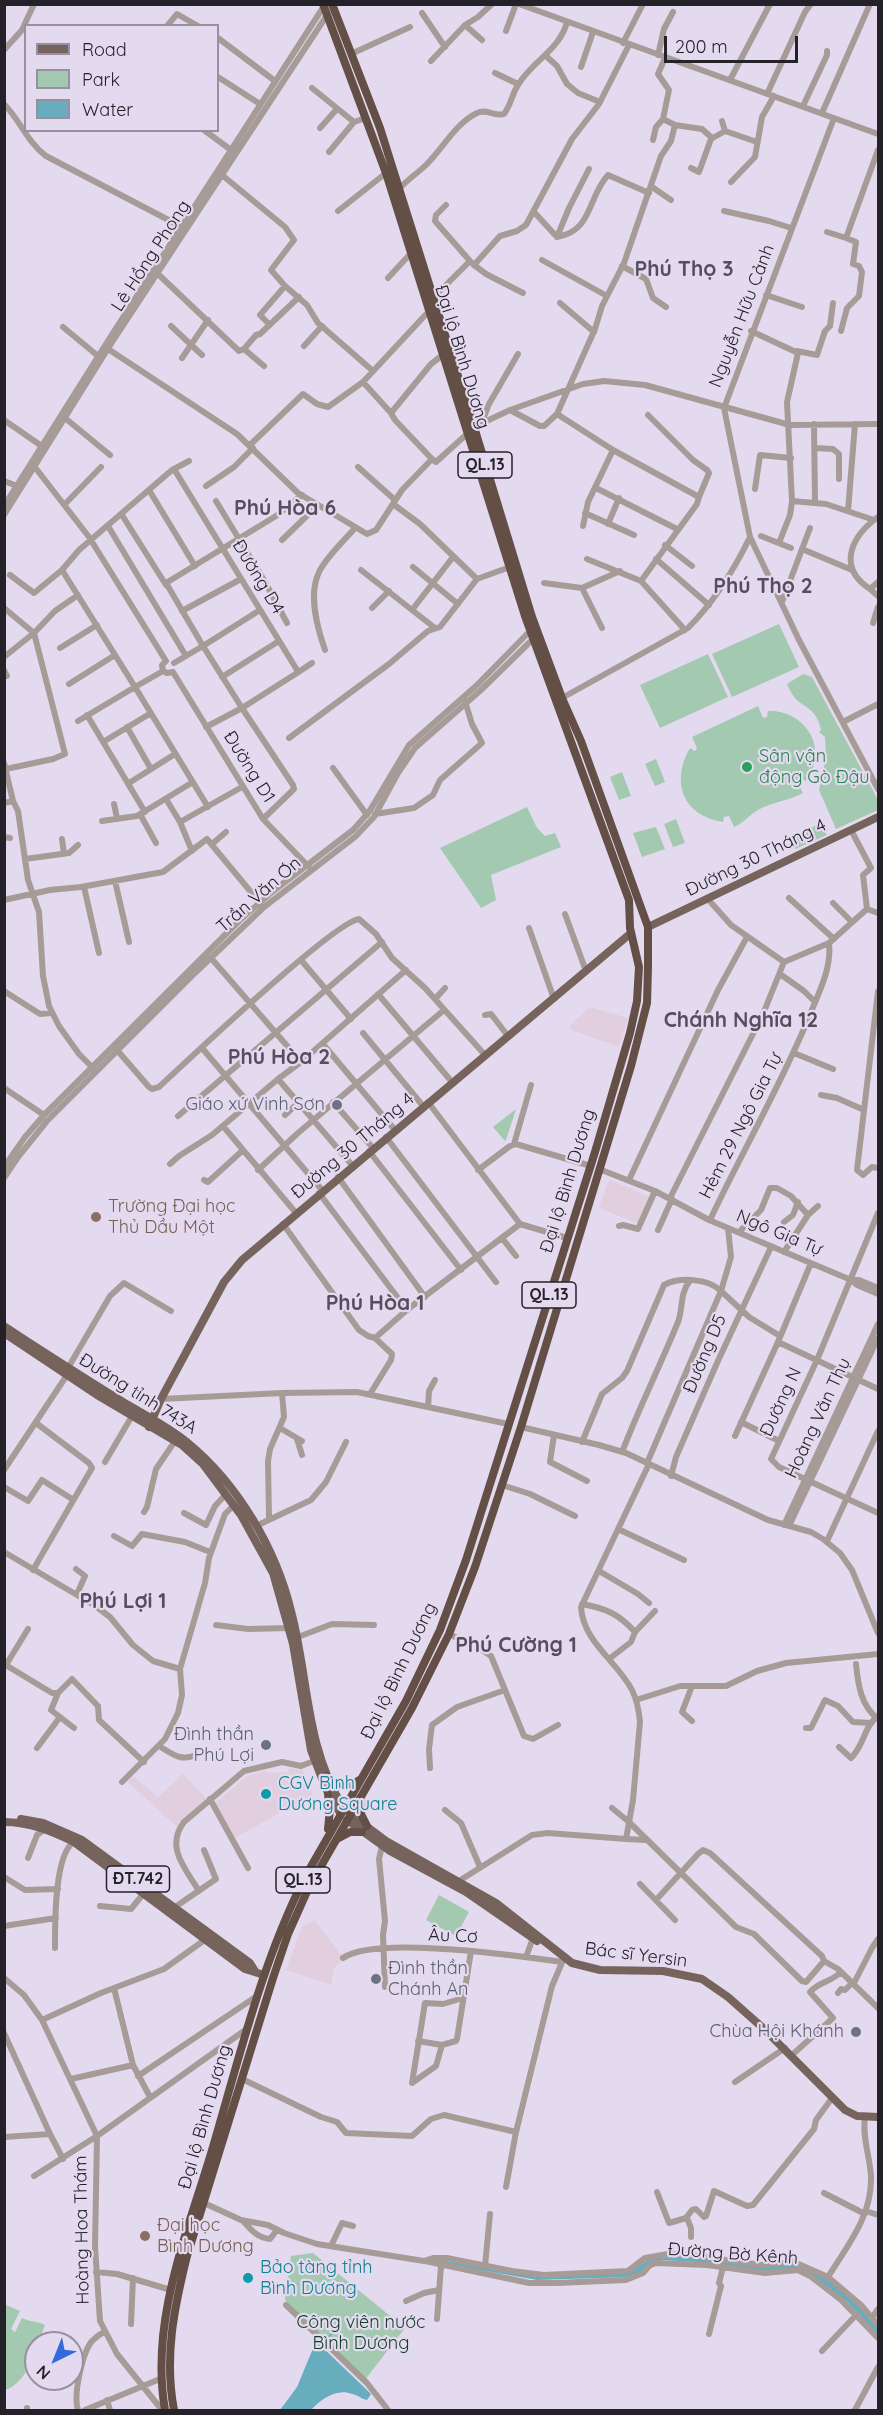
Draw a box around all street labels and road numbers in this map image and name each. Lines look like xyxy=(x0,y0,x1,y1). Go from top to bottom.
street label: Lê Hồng Phong xyxy=(107,196,195,316)
street label: Nguyễn Hữu Cảnh xyxy=(705,241,779,391)
street label: Đại lộ Bình Dương xyxy=(430,282,494,432)
road number: QL.13 xyxy=(458,452,512,478)
street label: Đường D4 xyxy=(227,536,289,618)
street label: Đường D1 xyxy=(219,727,279,807)
street label: Đường 30 Tháng 4 xyxy=(682,815,830,901)
street label: Trần Văn Ơn xyxy=(212,852,306,938)
street label: Hẻm 29 Ngô Gia Tự xyxy=(695,1050,787,1202)
street label: Đường 30 Tháng 4 xyxy=(287,1088,419,1204)
street label: Đại lộ Bình Dương xyxy=(536,1106,600,1256)
street label: Ngô Gia Tự xyxy=(733,1205,825,1261)
road number: QL.13 xyxy=(522,1282,576,1308)
street label: Đường D5 xyxy=(679,1311,731,1397)
street label: Đường tỉnh 743A xyxy=(75,1349,201,1439)
street label: Hoàng Văn Thụ xyxy=(781,1354,855,1482)
street label: Đường N xyxy=(756,1364,806,1440)
street label: Đại lộ Bình Dương xyxy=(357,1599,441,1743)
road number: ĐT.742 xyxy=(106,1866,170,1892)
road number: QL.13 xyxy=(276,1867,330,1893)
street label: Âu Cơ xyxy=(428,1924,478,1948)
street label: Bác sĩ Yersin xyxy=(583,1938,689,1972)
street label: Đại lộ Bình Dương xyxy=(174,2042,236,2192)
street label: Hoàng Hoa Thám xyxy=(70,2155,94,2305)
street label: Đường Bờ Kênh xyxy=(667,2239,799,2269)

